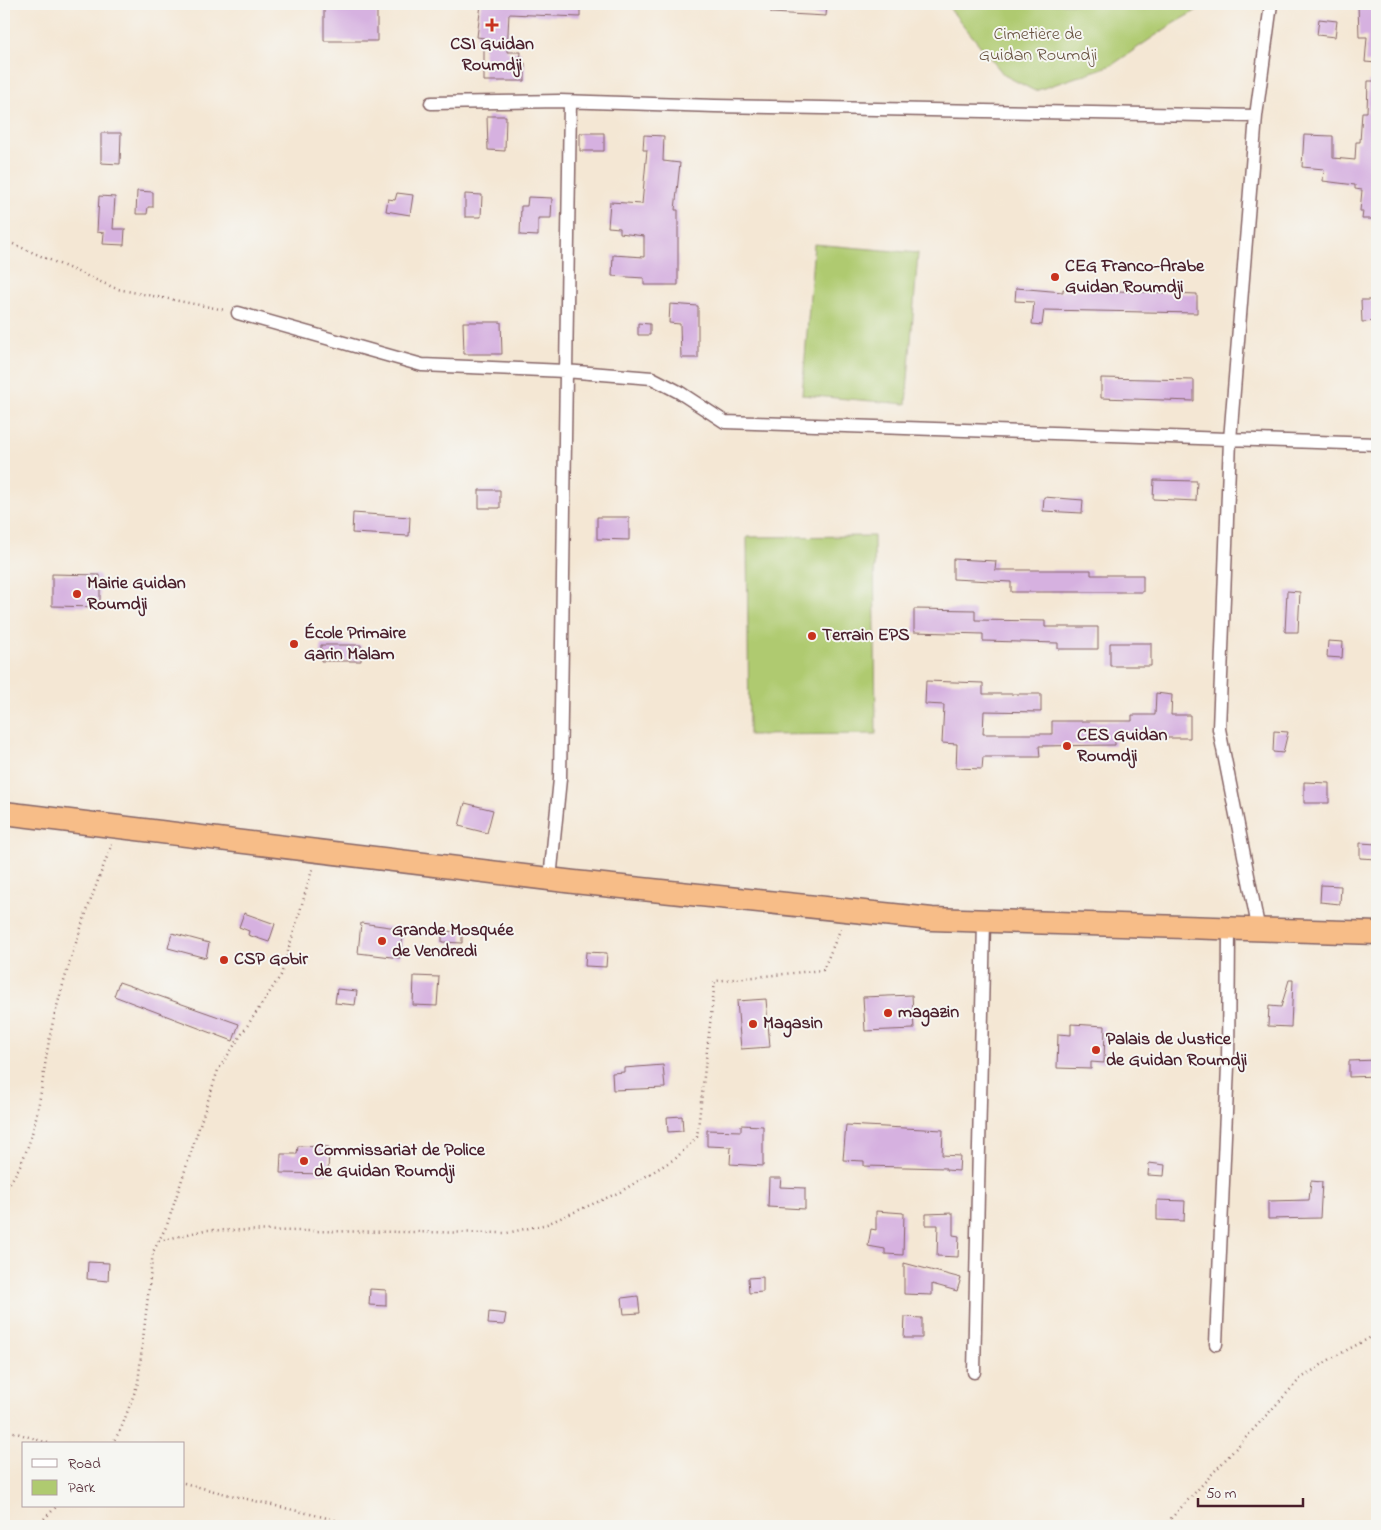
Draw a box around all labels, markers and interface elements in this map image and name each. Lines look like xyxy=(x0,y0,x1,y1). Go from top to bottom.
marker: CSI Guidan Roumdji xyxy=(485,18,499,32)
park label: Cimetière de Guidan Roumdji xyxy=(979,22,1097,69)
place label: CSI Guidan Roumdji xyxy=(450,32,534,79)
place label: CEG Franco-Arabe Guidan Roumdji xyxy=(1065,254,1205,301)
marker: CEG Franco-Arabe Guidan Roumdji xyxy=(1049,271,1061,283)
place label: Mairie Guidan Roumdji xyxy=(87,571,186,618)
marker: Mairie Guidan Roumdji xyxy=(71,588,83,600)
place label: École Primaire Garin Malam xyxy=(304,621,407,668)
place label: Terrain EPS xyxy=(822,623,910,649)
marker: Terrain EPS xyxy=(806,630,818,642)
marker: École Primaire Garin Malam xyxy=(288,638,300,650)
place label: CES Guidan Roumdji xyxy=(1077,723,1167,770)
marker: CES Guidan Roumdji xyxy=(1061,740,1073,752)
place label: Grande Mosquée de Vendredi xyxy=(392,918,514,965)
marker: Grande Mosquée de Vendredi xyxy=(376,935,388,947)
place label: CSP Gobir xyxy=(234,947,308,973)
marker: CSP Gobir xyxy=(218,954,230,966)
place label: magazin xyxy=(898,1000,959,1027)
marker: magazin xyxy=(882,1007,894,1019)
place label: Magasin xyxy=(763,1011,823,1038)
marker: Magasin xyxy=(747,1018,759,1030)
place label: Palais de Justice de Guidan Roumdji xyxy=(1106,1027,1247,1074)
marker: Palais de Justice de Guidan Roumdji xyxy=(1090,1044,1102,1056)
place label: Commissariat de Police de Guidan Roumdji xyxy=(314,1138,486,1185)
marker: Commissariat de Police de Guidan Roumdji xyxy=(298,1155,310,1167)
legend xyxy=(22,1442,185,1508)
text: Road xyxy=(68,1453,101,1475)
scale bar xyxy=(1198,1475,1304,1507)
text: Park xyxy=(68,1477,96,1499)
text: 50 m xyxy=(1206,1483,1237,1505)

